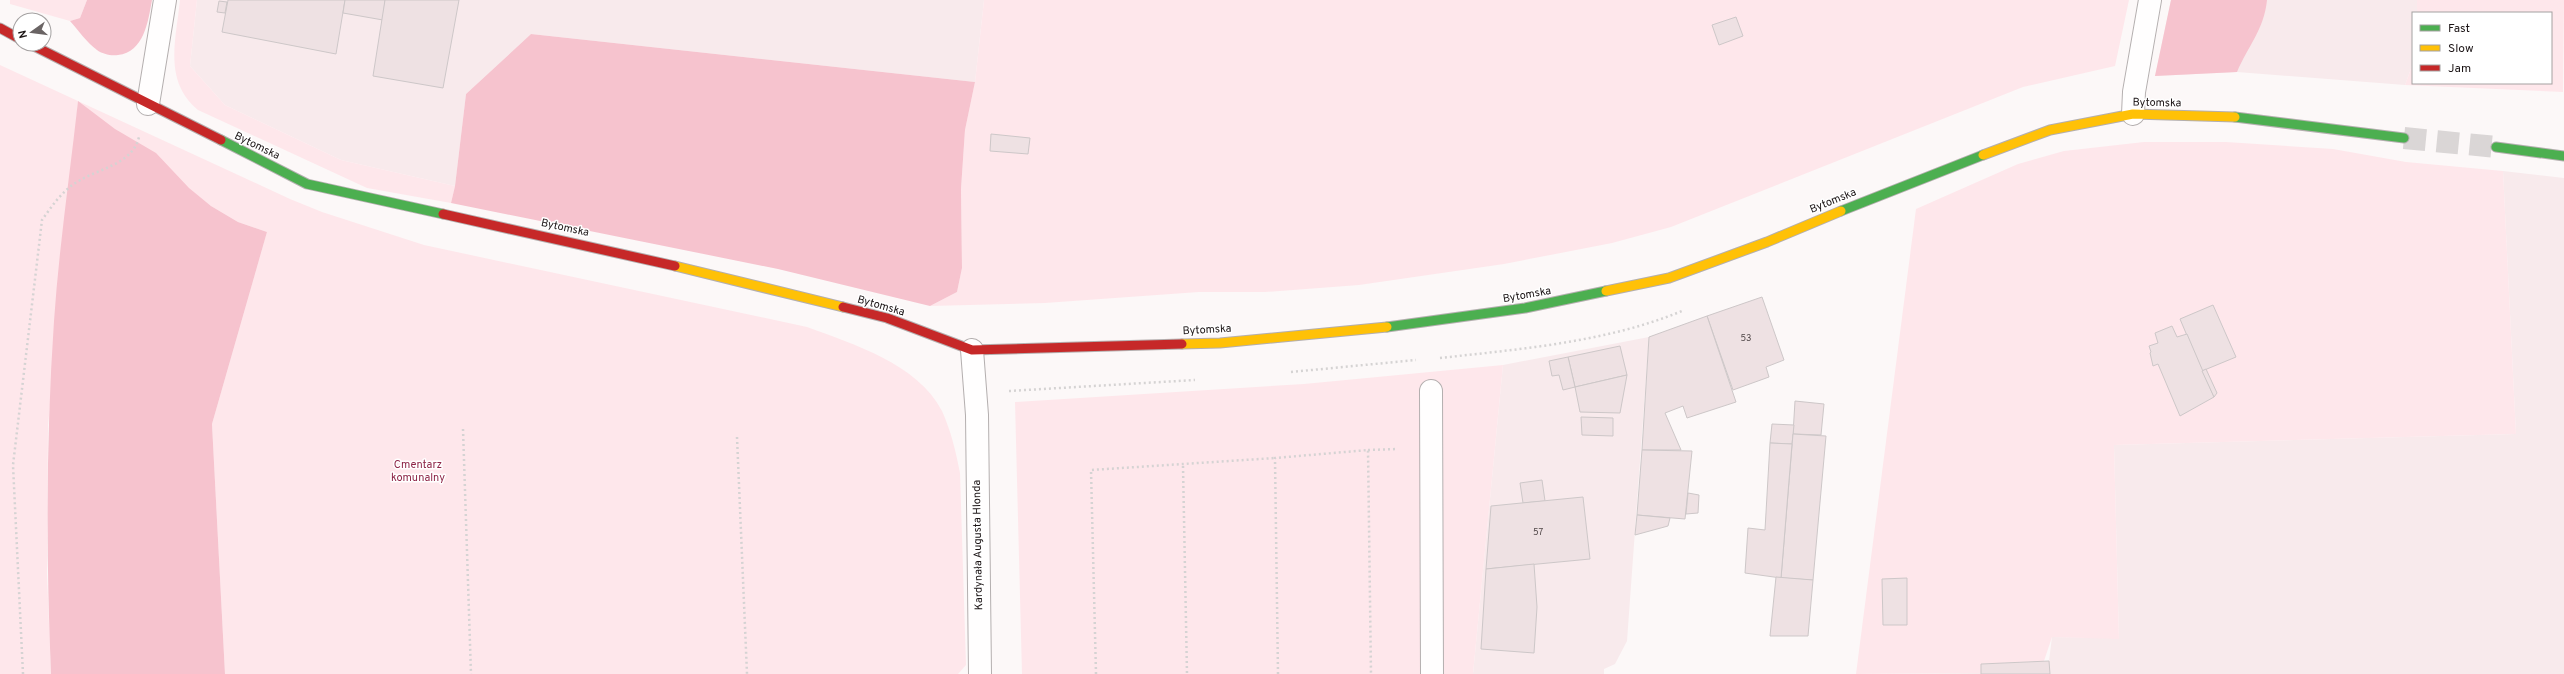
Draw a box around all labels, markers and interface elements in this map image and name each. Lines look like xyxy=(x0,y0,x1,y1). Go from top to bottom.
north arrow xyxy=(12,12,52,52)
legend xyxy=(2412,12,2552,84)
text: Fast xyxy=(2448,21,2470,37)
text: N xyxy=(16,29,31,40)
text: Slow xyxy=(2448,41,2474,57)
text: Jam xyxy=(2448,61,2471,77)
street label: Bytomska xyxy=(2132,96,2182,110)
street label: Bytomska xyxy=(232,129,282,163)
street label: Bytomska xyxy=(1808,185,1858,217)
street label: Bytomska xyxy=(540,216,591,240)
street label: Bytomska xyxy=(1502,284,1552,306)
street label: Bytomska xyxy=(856,293,907,320)
street label: Bytomska xyxy=(1182,322,1232,338)
house number: 53 xyxy=(1740,333,1752,344)
park label: Cmentarz komunalny xyxy=(391,458,445,485)
street label: Kardynała Augusta Hlonda xyxy=(970,479,986,610)
house number: 57 xyxy=(1533,527,1543,538)

